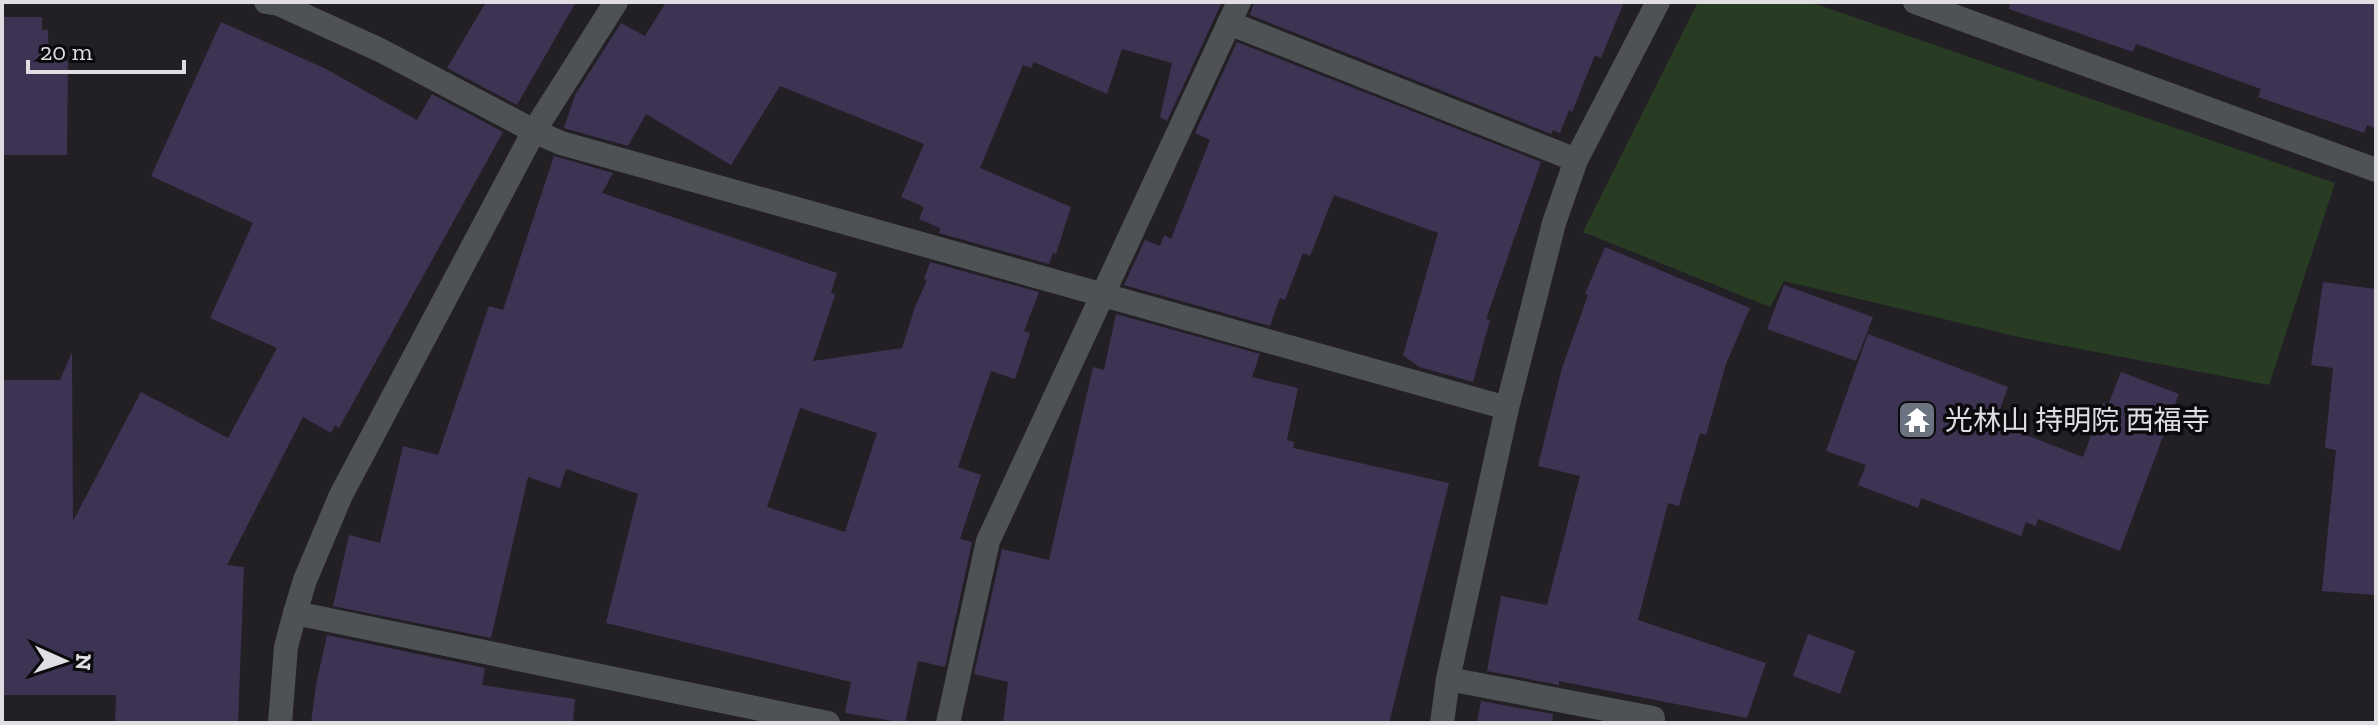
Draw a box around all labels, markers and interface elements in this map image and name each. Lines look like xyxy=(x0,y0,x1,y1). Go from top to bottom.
scale bar xyxy=(28,24,184,74)
text: 20 m xyxy=(40,37,93,66)
temple icon: 光林山 持明院 西福寺 xyxy=(1896,399,1938,441)
place label: 光林山 持明院 西福寺 xyxy=(1945,404,2210,437)
north arrow xyxy=(24,621,104,701)
text: N xyxy=(70,653,97,671)

